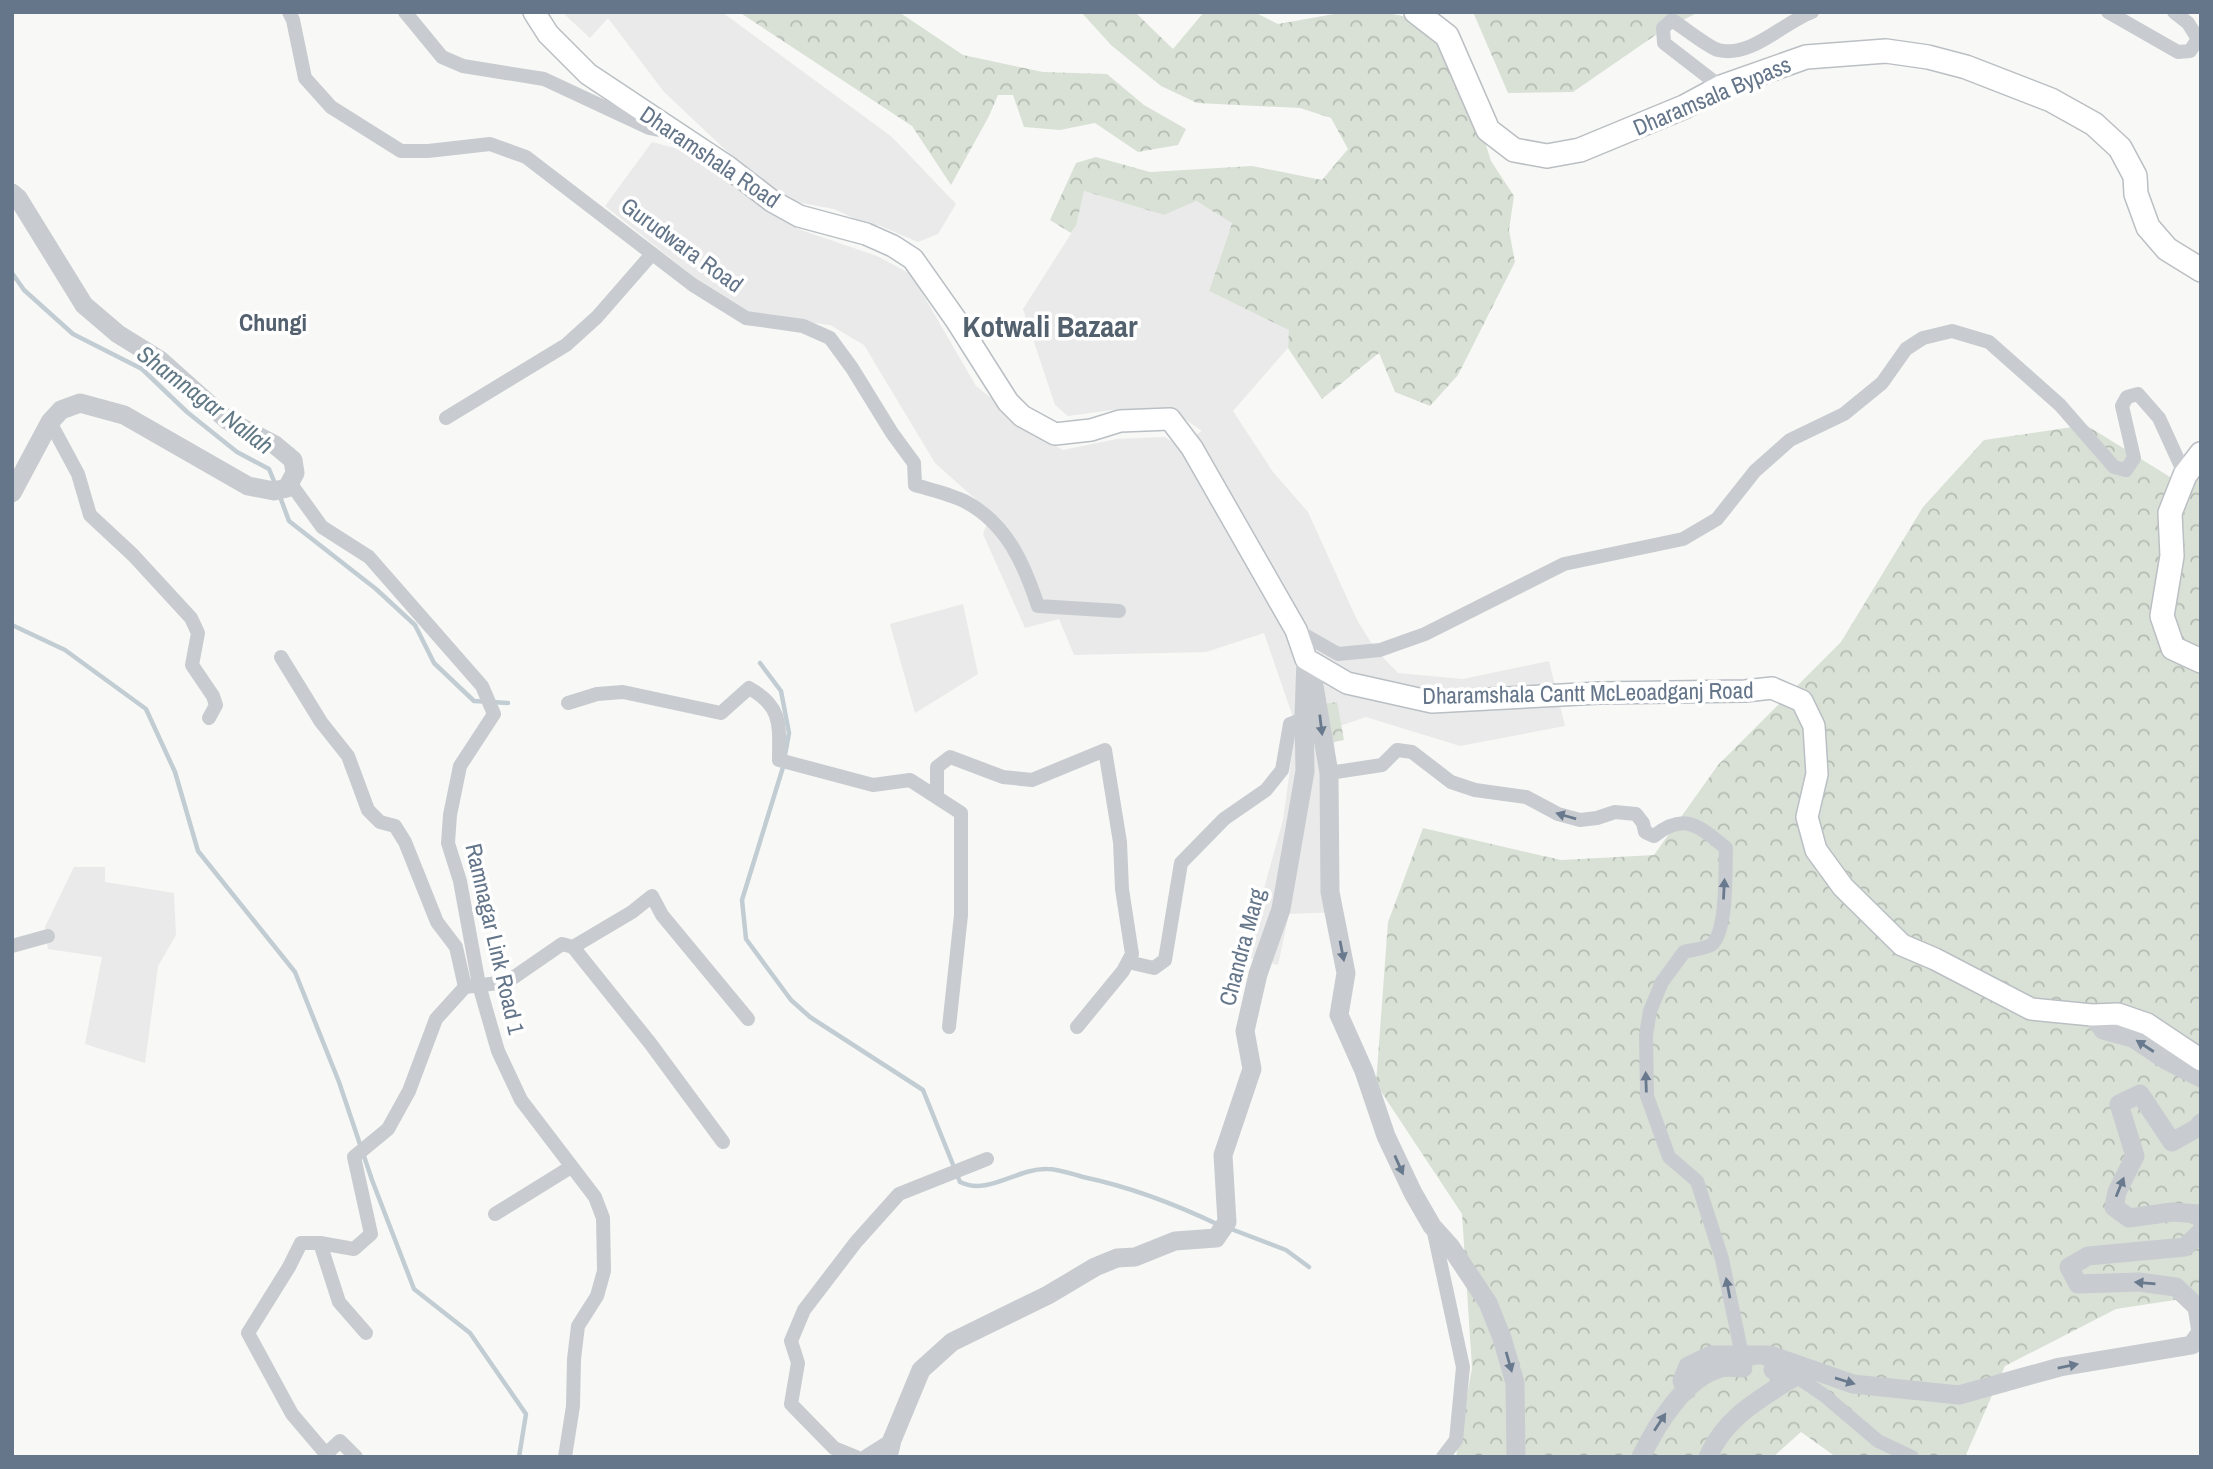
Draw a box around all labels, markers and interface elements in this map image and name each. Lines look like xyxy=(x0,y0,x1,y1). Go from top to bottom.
street label: Dharamsala Bypass xyxy=(1628,48,1796,143)
street label: Dharamshala Road xyxy=(634,98,786,215)
street label: Gurudwara Road xyxy=(615,190,750,299)
district label: Chungi xyxy=(239,306,307,338)
district label: Kotwali Bazaar xyxy=(963,306,1138,346)
water label: Shamnagar Nallah xyxy=(131,337,280,461)
street label: Dharamshala Cantt McLeoadganj Road xyxy=(1422,674,1754,711)
one-way arrow xyxy=(1315,714,1326,736)
one-way arrow xyxy=(1555,810,1576,820)
street label: Ramnagar Link Road 1 xyxy=(458,840,533,1038)
one-way arrow xyxy=(1719,877,1730,899)
street label: Chandra Marg xyxy=(1211,884,1272,1009)
one-way arrow xyxy=(1336,940,1347,962)
one-way arrow xyxy=(2136,1039,2154,1053)
one-way arrow xyxy=(1641,1071,1652,1093)
one-way arrow xyxy=(1393,1155,1405,1175)
one-way arrow xyxy=(2115,1176,2126,1197)
one-way arrow xyxy=(1723,1277,1734,1299)
one-way arrow xyxy=(2134,1277,2156,1288)
one-way arrow xyxy=(1504,1352,1515,1374)
one-way arrow xyxy=(2057,1360,2079,1371)
one-way arrow xyxy=(1835,1376,1856,1386)
one-way arrow xyxy=(1654,1412,1667,1432)

